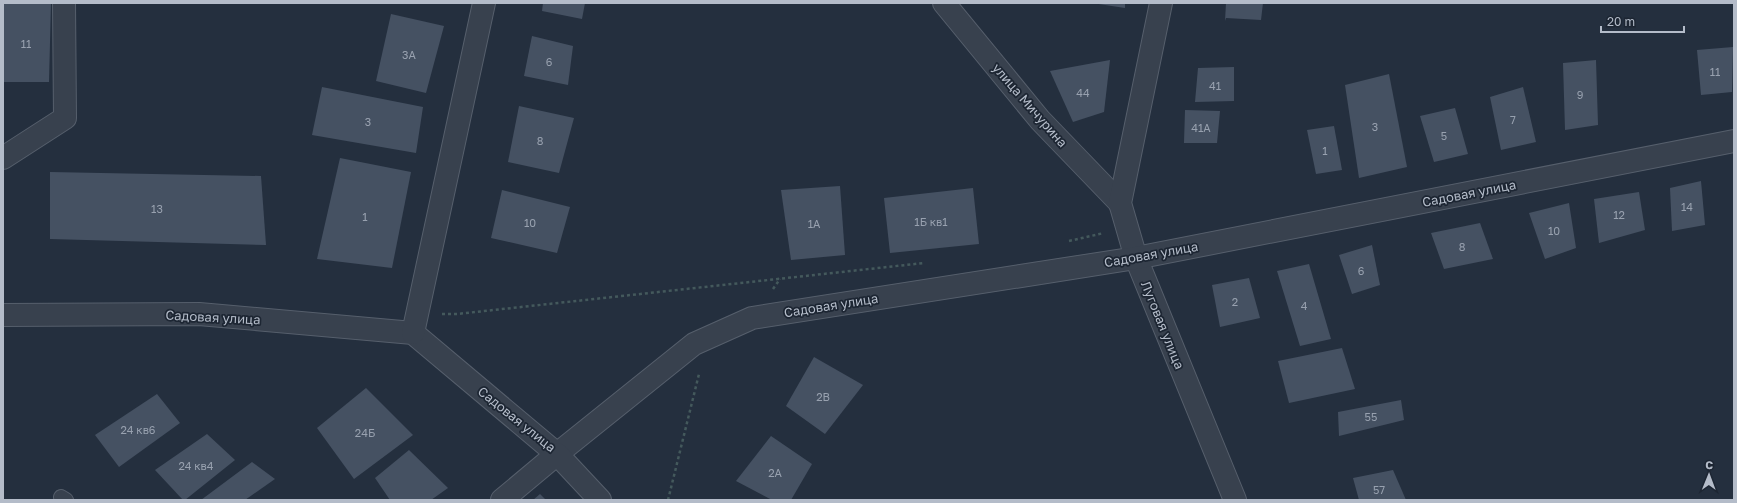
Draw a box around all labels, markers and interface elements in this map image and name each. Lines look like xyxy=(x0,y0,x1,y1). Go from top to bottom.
scale bar xyxy=(1601,8,1684,34)
text: 20 m xyxy=(1607,14,1635,29)
house number: 11 xyxy=(21,37,31,50)
house number: 3А xyxy=(402,48,417,61)
house number: 6 xyxy=(546,55,553,68)
street label: улица Мичурина xyxy=(989,60,1071,150)
house number: 11 xyxy=(1710,65,1720,78)
house number: 41 xyxy=(1209,79,1221,92)
house number: 44 xyxy=(1076,86,1090,99)
house number: 9 xyxy=(1577,88,1583,101)
house number: 7 xyxy=(1510,113,1516,126)
house number: 3 xyxy=(365,115,371,128)
house number: 3 xyxy=(1372,120,1378,133)
house number: 41А xyxy=(1191,121,1211,134)
house number: 5 xyxy=(1441,129,1447,142)
house number: 8 xyxy=(537,134,544,147)
house number: 1 xyxy=(1322,144,1328,157)
street label: Садовая улица xyxy=(1421,176,1517,210)
house number: 14 xyxy=(1681,200,1693,213)
house number: 13 xyxy=(151,202,163,215)
house number: 12 xyxy=(1613,208,1625,221)
house number: 1 xyxy=(362,210,368,223)
house number: 1Б кв1 xyxy=(914,215,948,228)
house number: 10 xyxy=(524,216,536,229)
house number: 1А xyxy=(808,217,821,230)
house number: 10 xyxy=(1548,224,1560,237)
street label: Садовая улица xyxy=(1103,238,1199,270)
house number: 8 xyxy=(1459,240,1466,253)
house number: 6 xyxy=(1358,264,1365,277)
street label: Луговая улица xyxy=(1138,279,1188,371)
street label: Садовая улица xyxy=(783,290,879,320)
house number: 2 xyxy=(1232,295,1238,308)
house number: 4 xyxy=(1301,299,1308,312)
street label: Садовая улица xyxy=(165,307,261,327)
street label: Садовая улица xyxy=(475,383,559,455)
house number: 2В xyxy=(816,390,830,403)
house number: 55 xyxy=(1365,410,1377,423)
house number: 24 кв6 xyxy=(120,423,156,436)
house number: 24Б xyxy=(355,426,375,439)
north arrow xyxy=(1689,455,1729,495)
text: С xyxy=(1705,458,1713,471)
house number: 24 кв4 xyxy=(178,459,214,472)
house number: 2А xyxy=(768,466,783,479)
house number: 57 xyxy=(1373,483,1385,496)

